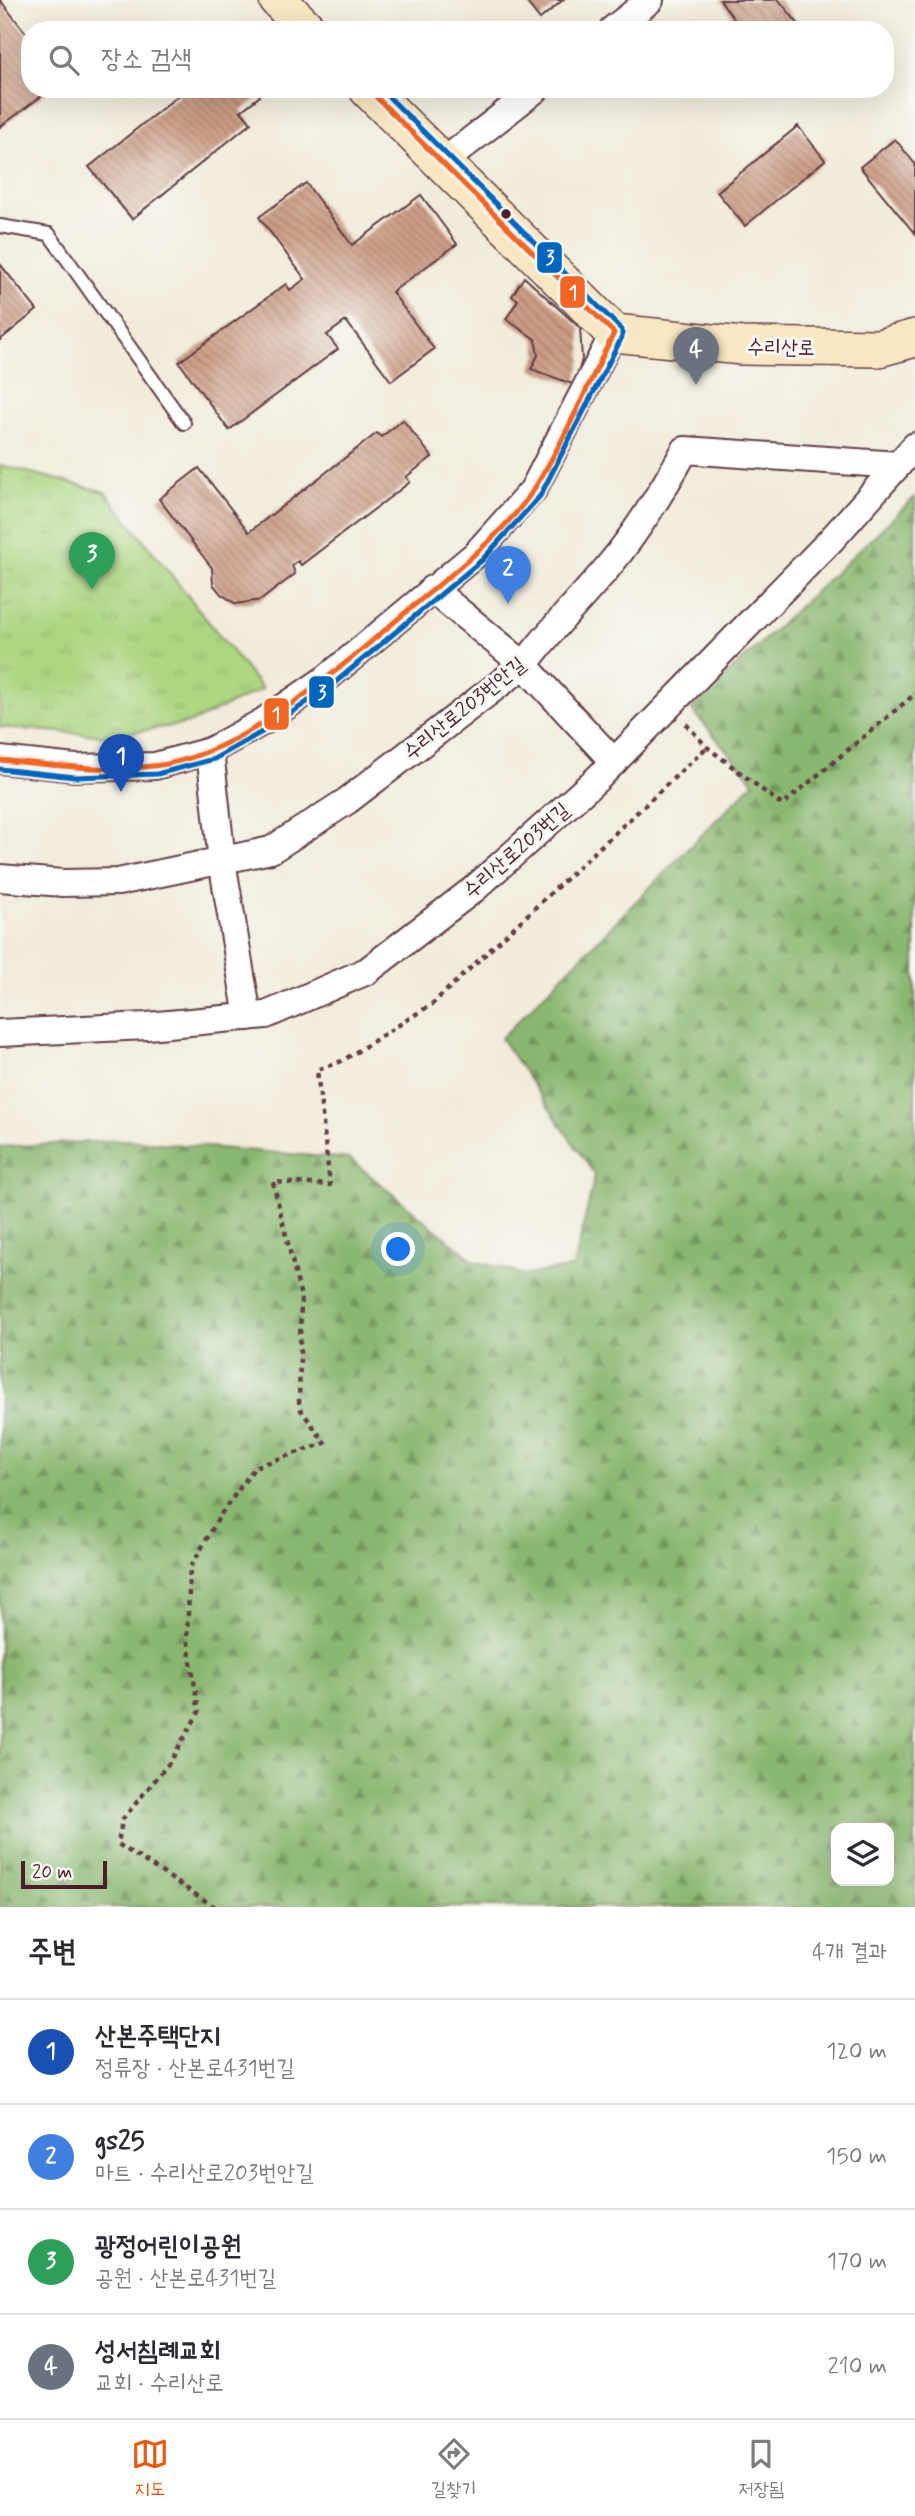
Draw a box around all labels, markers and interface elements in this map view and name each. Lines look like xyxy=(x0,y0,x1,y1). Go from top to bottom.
search box xyxy=(21,21,894,98)
icon: search xyxy=(45,41,83,79)
text: 장소 검색 xyxy=(101,43,192,77)
unlabelled marker xyxy=(499,207,513,221)
line badge: 3 xyxy=(536,241,563,274)
text: 3 xyxy=(546,246,555,271)
line badge: 1 xyxy=(559,275,586,309)
text: 1 xyxy=(569,281,577,306)
pin: 4 xyxy=(673,327,719,385)
street label: 수리산로 xyxy=(747,333,815,363)
pin: 3 xyxy=(69,532,115,590)
pin: 2 xyxy=(485,546,531,604)
street label: 수리산로203번안길 xyxy=(398,651,532,767)
line badge: 3 xyxy=(308,675,335,709)
text: 3 xyxy=(318,681,327,706)
line badge: 1 xyxy=(263,697,290,731)
text: 1 xyxy=(272,703,280,728)
pin: 1 xyxy=(98,734,144,792)
street label: 수리산로203번길 xyxy=(457,797,576,905)
your location xyxy=(381,1232,415,1266)
map controls xyxy=(831,1823,894,1886)
button: layers xyxy=(831,1823,894,1886)
scale bar xyxy=(21,1858,107,1890)
text: 20 m xyxy=(32,1860,72,1885)
text: 주변 xyxy=(28,1933,76,1972)
text: 4개 결과 xyxy=(812,1938,887,1968)
text: 산본주택단지 xyxy=(95,2020,221,2054)
text: 1 xyxy=(46,2037,56,2067)
text: 120 m xyxy=(826,2037,887,2067)
text: 정류장 · 산본로431번길 xyxy=(95,2054,295,2084)
text: gs25 xyxy=(95,2125,145,2159)
text: 2 xyxy=(45,2142,57,2172)
text: 150 m xyxy=(826,2142,887,2172)
text: 마트 · 수리산로203번안길 xyxy=(95,2159,314,2189)
text: 광정어린이공원 xyxy=(95,2230,241,2264)
text: 3 xyxy=(46,2247,56,2277)
text: 170 m xyxy=(827,2247,887,2277)
text: 공원 · 산본로431번길 xyxy=(95,2264,276,2294)
text: 성서침례교회 xyxy=(95,2335,221,2369)
text: 4 xyxy=(44,2352,58,2382)
text: 210 m xyxy=(827,2352,887,2382)
text: 교회 · 수리산로 xyxy=(95,2369,224,2399)
tab: 지도 xyxy=(131,2435,169,2502)
tab: 길찾기 xyxy=(431,2435,477,2502)
tab: 저장됨 xyxy=(738,2435,784,2502)

